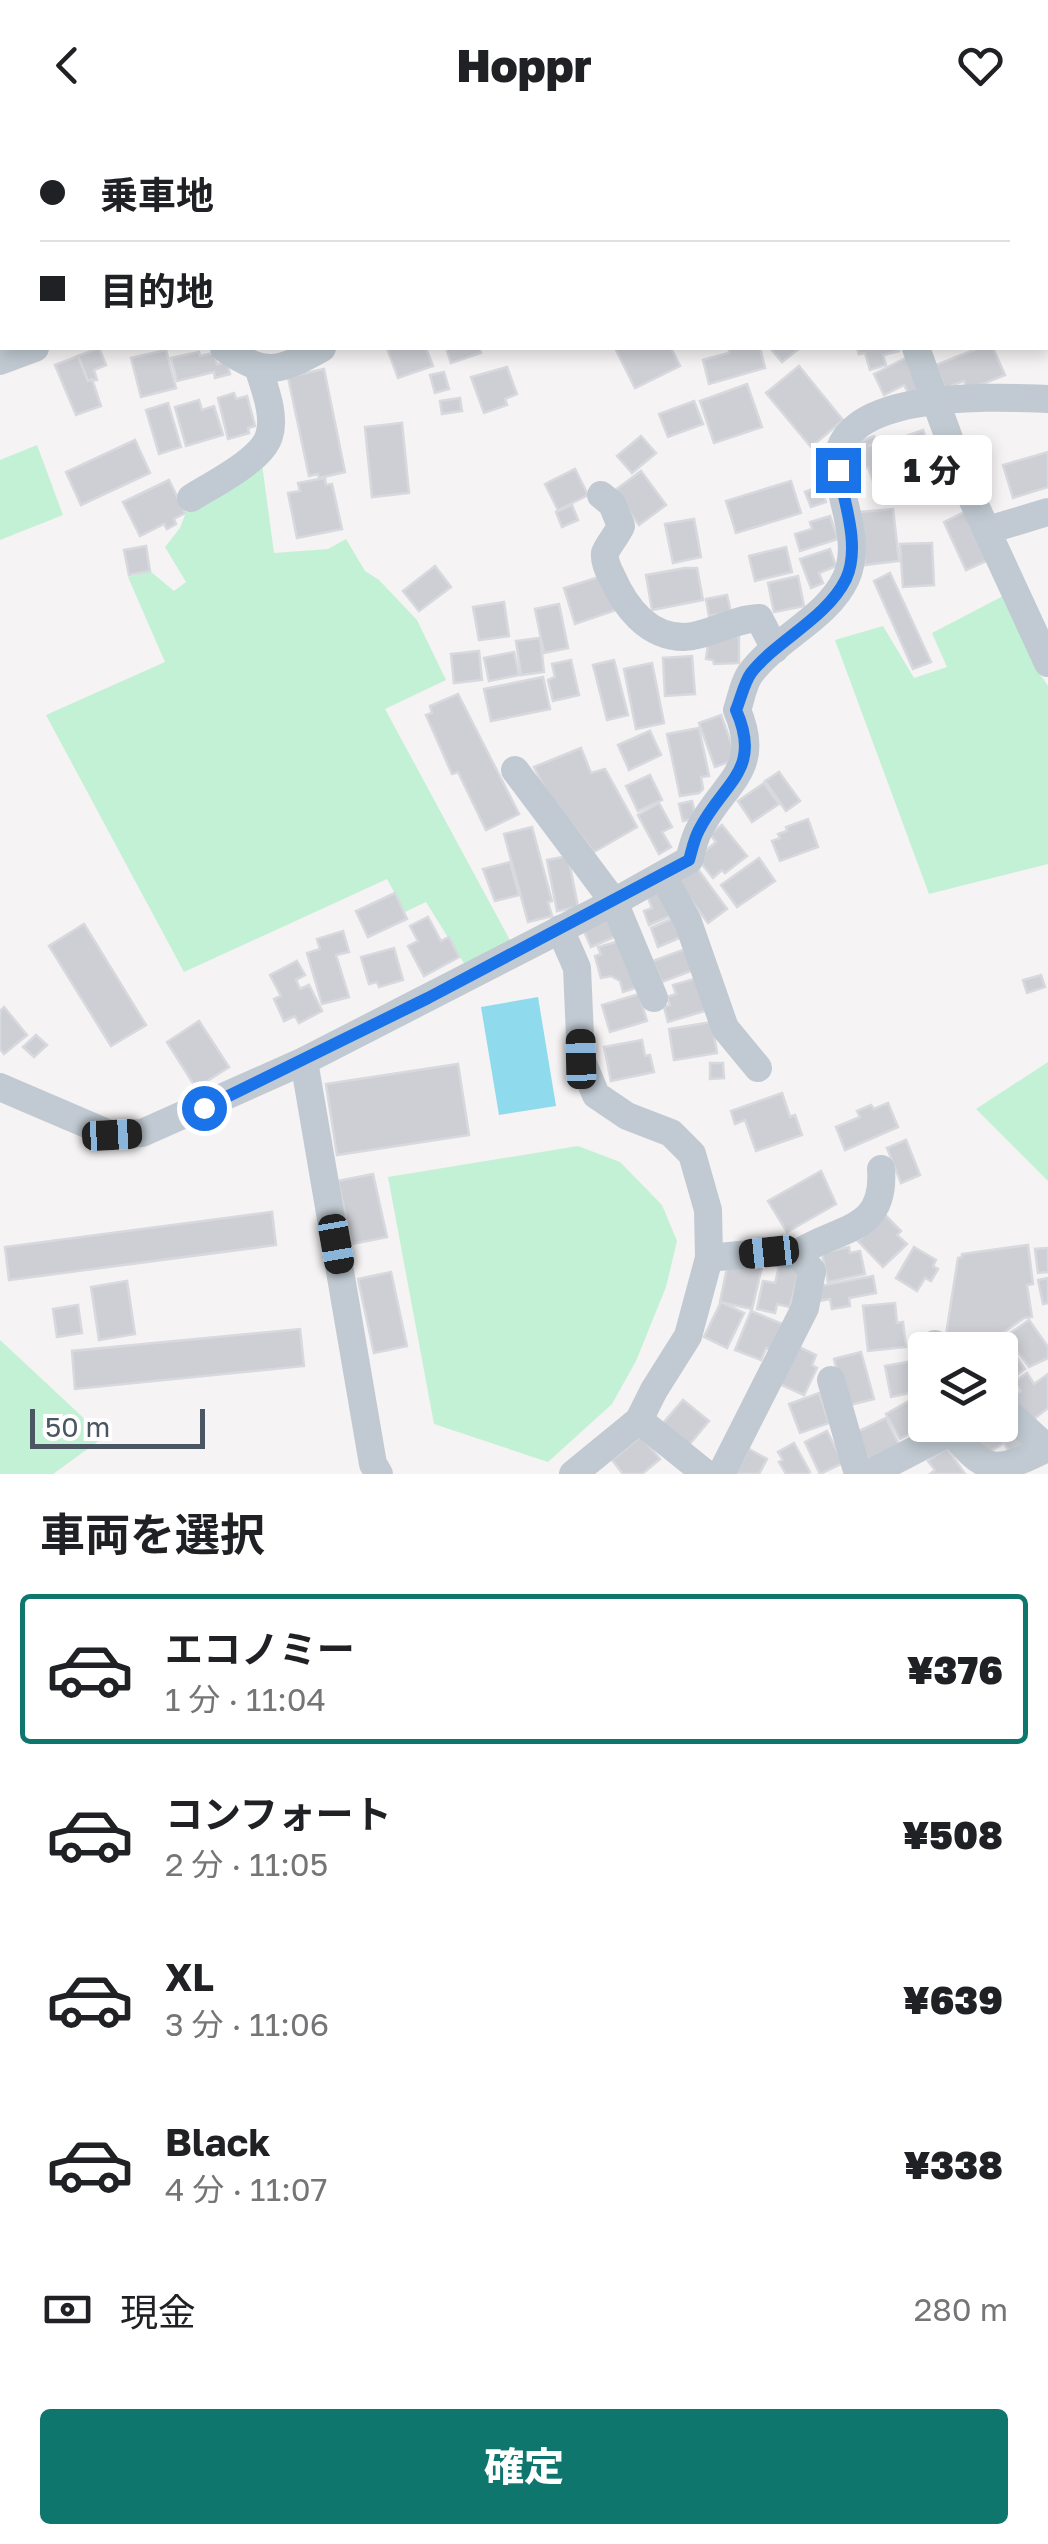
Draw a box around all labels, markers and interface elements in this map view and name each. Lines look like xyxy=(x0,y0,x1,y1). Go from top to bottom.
icon: back xyxy=(40,38,95,93)
text: Hoppr xyxy=(456,38,592,92)
icon: heart xyxy=(953,38,1008,93)
text: 乗車地 xyxy=(100,172,214,217)
text: 目的地 xyxy=(100,268,214,313)
callout: 1 分 xyxy=(873,435,993,505)
route end xyxy=(816,448,861,493)
text: 1 分 xyxy=(904,451,960,489)
car xyxy=(565,1029,597,1089)
route start xyxy=(182,1086,227,1131)
car xyxy=(81,1118,143,1152)
car xyxy=(316,1212,356,1276)
car xyxy=(738,1234,800,1270)
map controls xyxy=(908,1332,1018,1442)
button: layers xyxy=(908,1332,1018,1442)
scale bar xyxy=(30,1404,205,1448)
text: 50 m xyxy=(45,1410,110,1443)
text: 車両を選択 xyxy=(40,1507,265,1561)
icon: car xyxy=(45,1624,135,1714)
text: エコノミー xyxy=(165,1626,355,1671)
text: ¥376 xyxy=(907,1647,1003,1692)
text: 1 分 · 11:04 xyxy=(165,1680,326,1718)
icon: car xyxy=(45,1789,135,1879)
text: コンフォート xyxy=(165,1791,392,1836)
text: ¥508 xyxy=(902,1812,1003,1857)
text: 2 分 · 11:05 xyxy=(165,1845,328,1883)
icon: car xyxy=(45,1954,135,2044)
text: XL xyxy=(165,1954,214,1999)
text: ¥639 xyxy=(903,1977,1003,2022)
text: 3 分 · 11:06 xyxy=(165,2005,329,2043)
icon: car xyxy=(45,2119,135,2209)
text: Black xyxy=(165,2119,270,2164)
text: ¥338 xyxy=(903,2142,1003,2187)
text: 4 分 · 11:07 xyxy=(165,2170,328,2208)
icon: cash xyxy=(40,2282,95,2337)
text: 現金 xyxy=(120,2289,196,2334)
text: 280 m xyxy=(914,2290,1008,2328)
button: 確定 xyxy=(40,2409,1008,2524)

